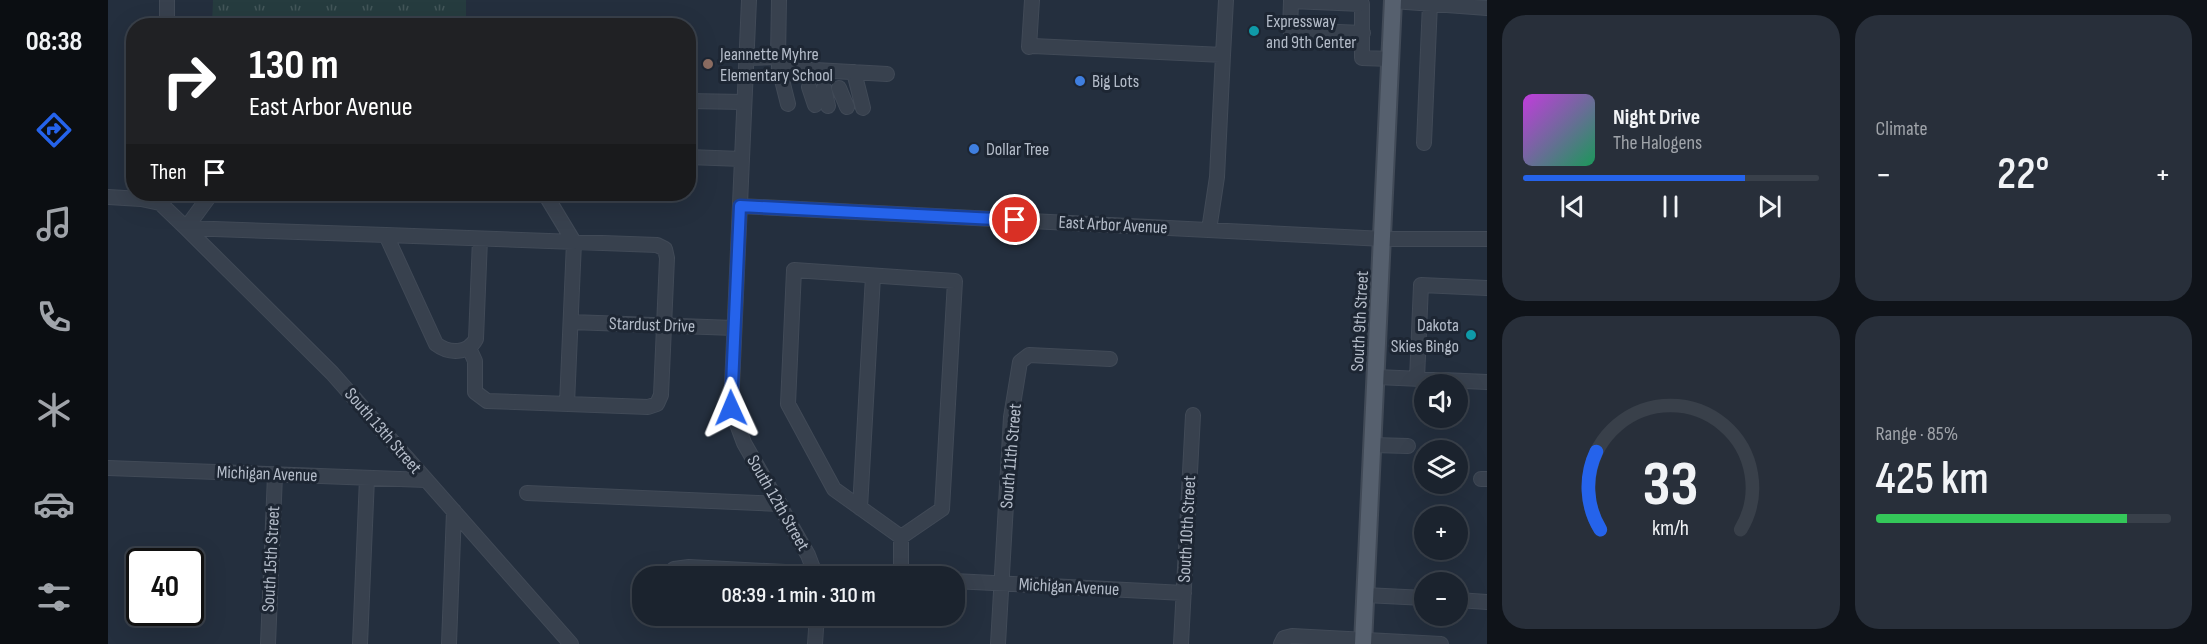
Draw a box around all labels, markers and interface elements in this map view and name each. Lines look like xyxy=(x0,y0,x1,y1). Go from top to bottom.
place label: Expressway and 9th Center xyxy=(1266,11,1357,53)
marker: Expressway and 9th Center xyxy=(1247,24,1261,38)
text: 08:38 xyxy=(26,26,82,58)
text: 130 m xyxy=(249,40,339,91)
icon: right xyxy=(150,42,228,120)
place label: Jeannette Myhre Elementary School xyxy=(719,44,833,86)
marker: Jeannette Myhre Elementary School xyxy=(701,57,715,71)
place label: Big Lots xyxy=(1092,71,1139,92)
marker: Big Lots xyxy=(1073,74,1087,88)
text: East Arbor Avenue xyxy=(249,91,413,123)
text: Night Drive xyxy=(1613,104,1700,131)
icon: directions xyxy=(33,109,75,151)
text: Climate xyxy=(1876,117,1928,141)
text: The Halogens xyxy=(1613,131,1702,155)
place label: Dollar Tree xyxy=(986,139,1049,160)
marker: Dollar Tree xyxy=(967,142,981,156)
text: 22° xyxy=(1997,147,2049,202)
text: − xyxy=(1876,155,1892,195)
text: + xyxy=(2155,155,2171,195)
icon: arrive xyxy=(198,156,231,189)
text: Then xyxy=(150,159,186,186)
icon: previous xyxy=(1556,190,1589,223)
icon: pause xyxy=(1654,190,1687,223)
icon: next xyxy=(1753,190,1786,223)
pin xyxy=(989,194,1040,245)
icon: music xyxy=(33,203,75,245)
icon: arrive xyxy=(998,203,1031,236)
street label: East Arbor Avenue xyxy=(1058,212,1168,238)
street label: South 9th Street xyxy=(1347,270,1373,372)
icon: phone xyxy=(33,296,75,338)
street label: Stardust Drive xyxy=(609,313,695,337)
place label: Dakota Skies Bingo xyxy=(1391,315,1459,357)
marker: Dakota Skies Bingo xyxy=(1464,328,1478,342)
map controls xyxy=(1414,374,1468,626)
button: sound xyxy=(1414,374,1468,428)
position arrow xyxy=(699,376,763,440)
street label: South 13th Street xyxy=(340,384,426,479)
icon: climate xyxy=(33,389,75,431)
street label: South 11th Street xyxy=(996,402,1026,509)
text: Range · 85% xyxy=(1876,422,1958,446)
button: layers xyxy=(1414,440,1468,494)
text: 33 xyxy=(1643,448,1699,523)
street label: South 12th Street xyxy=(742,452,814,555)
text: 425 km xyxy=(1876,452,1989,507)
street label: Michigan Avenue xyxy=(216,462,318,486)
street label: South 10th Street xyxy=(1174,474,1200,583)
icon: car xyxy=(33,483,75,525)
street label: South 15th Street xyxy=(258,505,284,613)
button: + xyxy=(1414,506,1468,560)
text: km/h xyxy=(1652,516,1689,541)
speed limit sign: 40 xyxy=(126,548,204,626)
button: − xyxy=(1414,572,1468,626)
street label: Michigan Avenue xyxy=(1018,574,1120,600)
icon: filters xyxy=(33,576,75,618)
text: 08:39 · 1 min · 310 m xyxy=(721,582,876,609)

